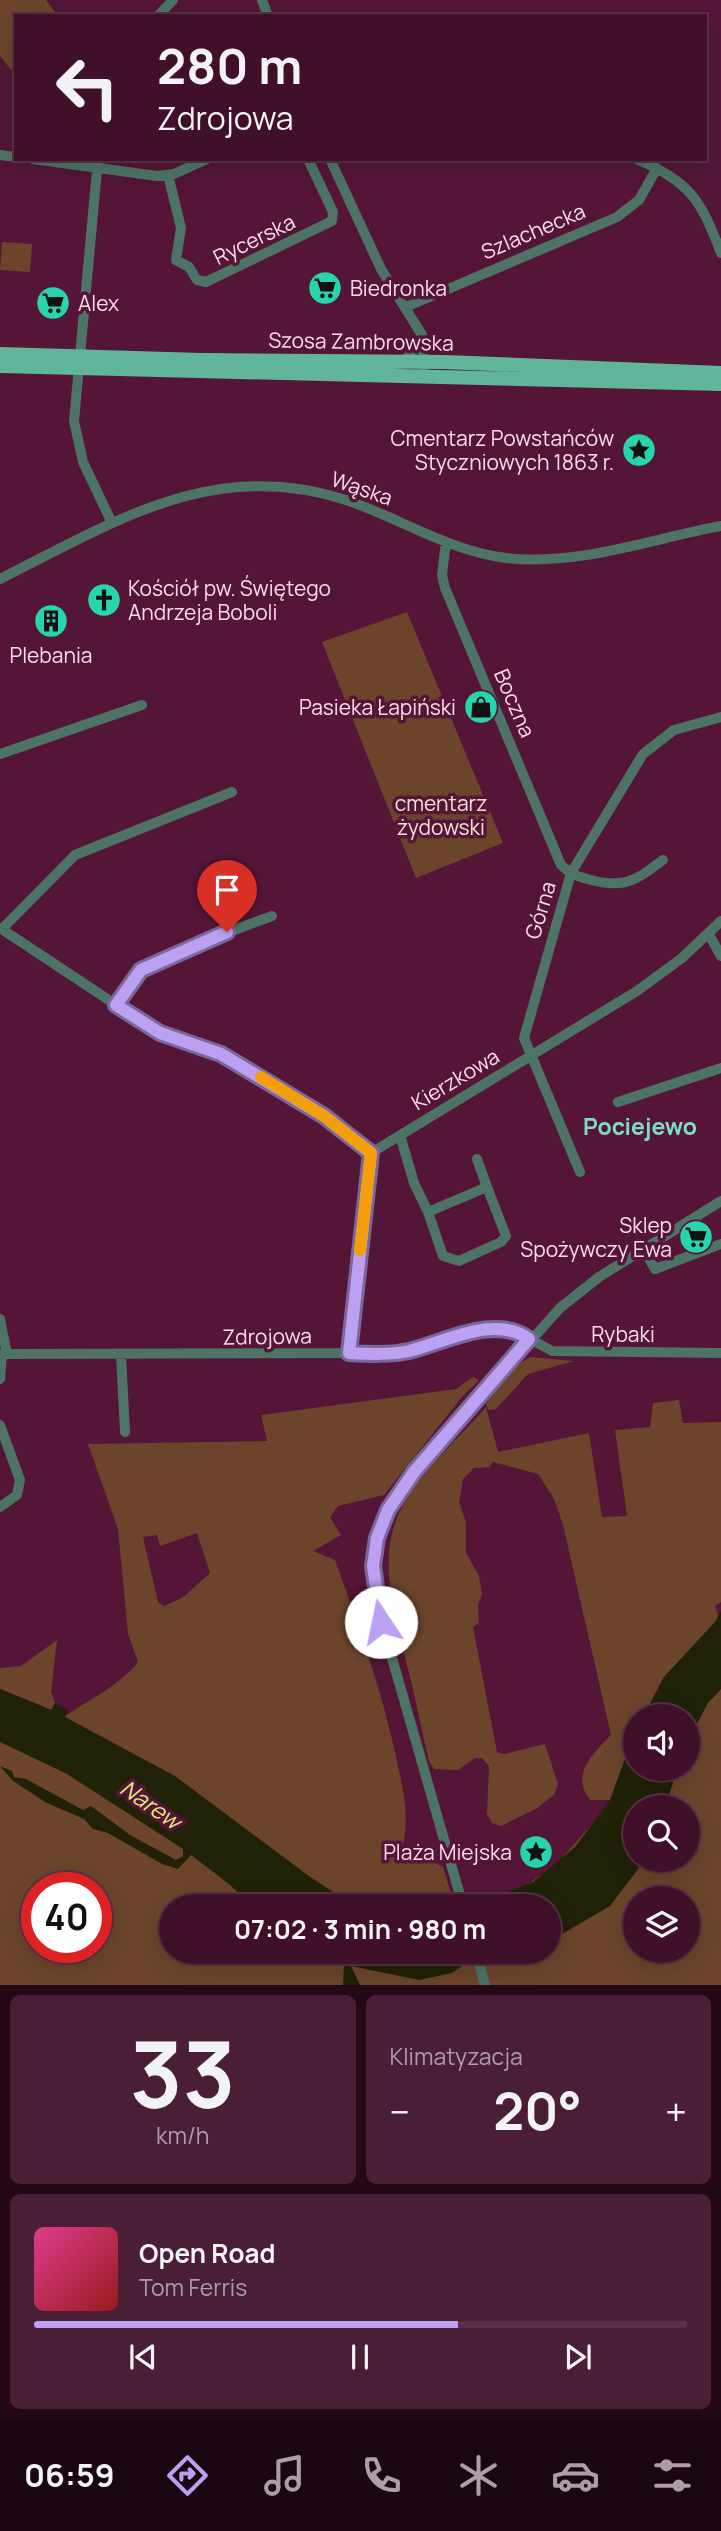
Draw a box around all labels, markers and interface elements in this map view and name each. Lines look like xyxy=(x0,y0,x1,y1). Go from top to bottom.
text: 280 m xyxy=(157,32,302,99)
icon: left xyxy=(42,42,133,133)
text: Zdrojowa xyxy=(157,96,293,140)
street label: Szlachecka xyxy=(477,196,589,266)
street label: Rycerska xyxy=(208,207,300,271)
supermarket icon: Biedronka xyxy=(306,269,344,307)
place label: Biedronka xyxy=(350,274,447,302)
supermarket icon: Alex xyxy=(34,284,72,322)
place label: Alex xyxy=(78,289,119,317)
street label: Szosa Zambrowska xyxy=(268,325,454,357)
place label: Cmentarz Powstańców Styczniowych 1863 r. xyxy=(391,424,614,476)
place icon: Cmentarz Powstańców Styczniowych 1863 r. xyxy=(620,431,658,469)
street label: Wąska xyxy=(327,464,397,512)
place label: Kościół pw. Świętego Andrzeja Boboli xyxy=(128,574,331,626)
church icon: Kościół pw. Świętego Andrzeja Boboli xyxy=(85,581,123,619)
building icon: Plebania xyxy=(32,602,70,640)
place label: Plebania xyxy=(9,641,93,669)
street label: Boczna xyxy=(488,664,542,742)
shop icon: Pasieka Łapiński xyxy=(462,688,500,726)
place label: Pasieka Łapiński xyxy=(299,693,456,721)
park label: cmentarz żydowski xyxy=(395,789,487,841)
pin xyxy=(197,860,257,932)
icon: arrive xyxy=(208,871,246,909)
street label: Górna xyxy=(518,878,562,942)
street label: Kierzkowa xyxy=(406,1042,504,1116)
district label: Pociejewo xyxy=(583,1110,697,1142)
place label: Sklep Spożywczy Ewa xyxy=(520,1211,672,1263)
supermarket icon: Sklep Spożywczy Ewa xyxy=(677,1218,715,1256)
street label: Rybaki xyxy=(591,1320,655,1348)
street label: Zdrojowa xyxy=(222,1321,312,1351)
position arrow xyxy=(344,1585,418,1659)
map controls xyxy=(623,1704,700,1963)
button: sound xyxy=(623,1704,700,1781)
water label: Narew xyxy=(114,1772,190,1838)
button: search xyxy=(623,1795,700,1872)
place icon: Plaża Miejska xyxy=(517,1833,555,1871)
place label: Plaża Miejska xyxy=(383,1838,512,1866)
speed limit sign: 40 xyxy=(21,1872,112,1963)
button: layers xyxy=(623,1886,700,1963)
text: 07:02 · 3 min · 980 m xyxy=(234,1911,486,1947)
text: 33 xyxy=(130,2011,236,2135)
text: Klimatyzacja xyxy=(390,2040,523,2072)
text: 20° xyxy=(493,2075,582,2146)
text: − xyxy=(390,2085,410,2137)
text: + xyxy=(665,2085,687,2137)
text: km/h xyxy=(156,2119,210,2151)
text: Open Road xyxy=(139,2235,275,2271)
text: Tom Ferris xyxy=(139,2271,247,2303)
icon: previous xyxy=(124,2338,162,2376)
icon: pause xyxy=(341,2338,379,2376)
icon: next xyxy=(559,2338,597,2376)
icon: directions xyxy=(163,2451,212,2500)
icon: music xyxy=(260,2451,309,2500)
icon: phone xyxy=(357,2451,406,2500)
icon: climate xyxy=(454,2451,503,2500)
icon: car xyxy=(551,2451,600,2500)
icon: filters xyxy=(648,2451,697,2500)
text: 06:59 xyxy=(24,2453,115,2497)

